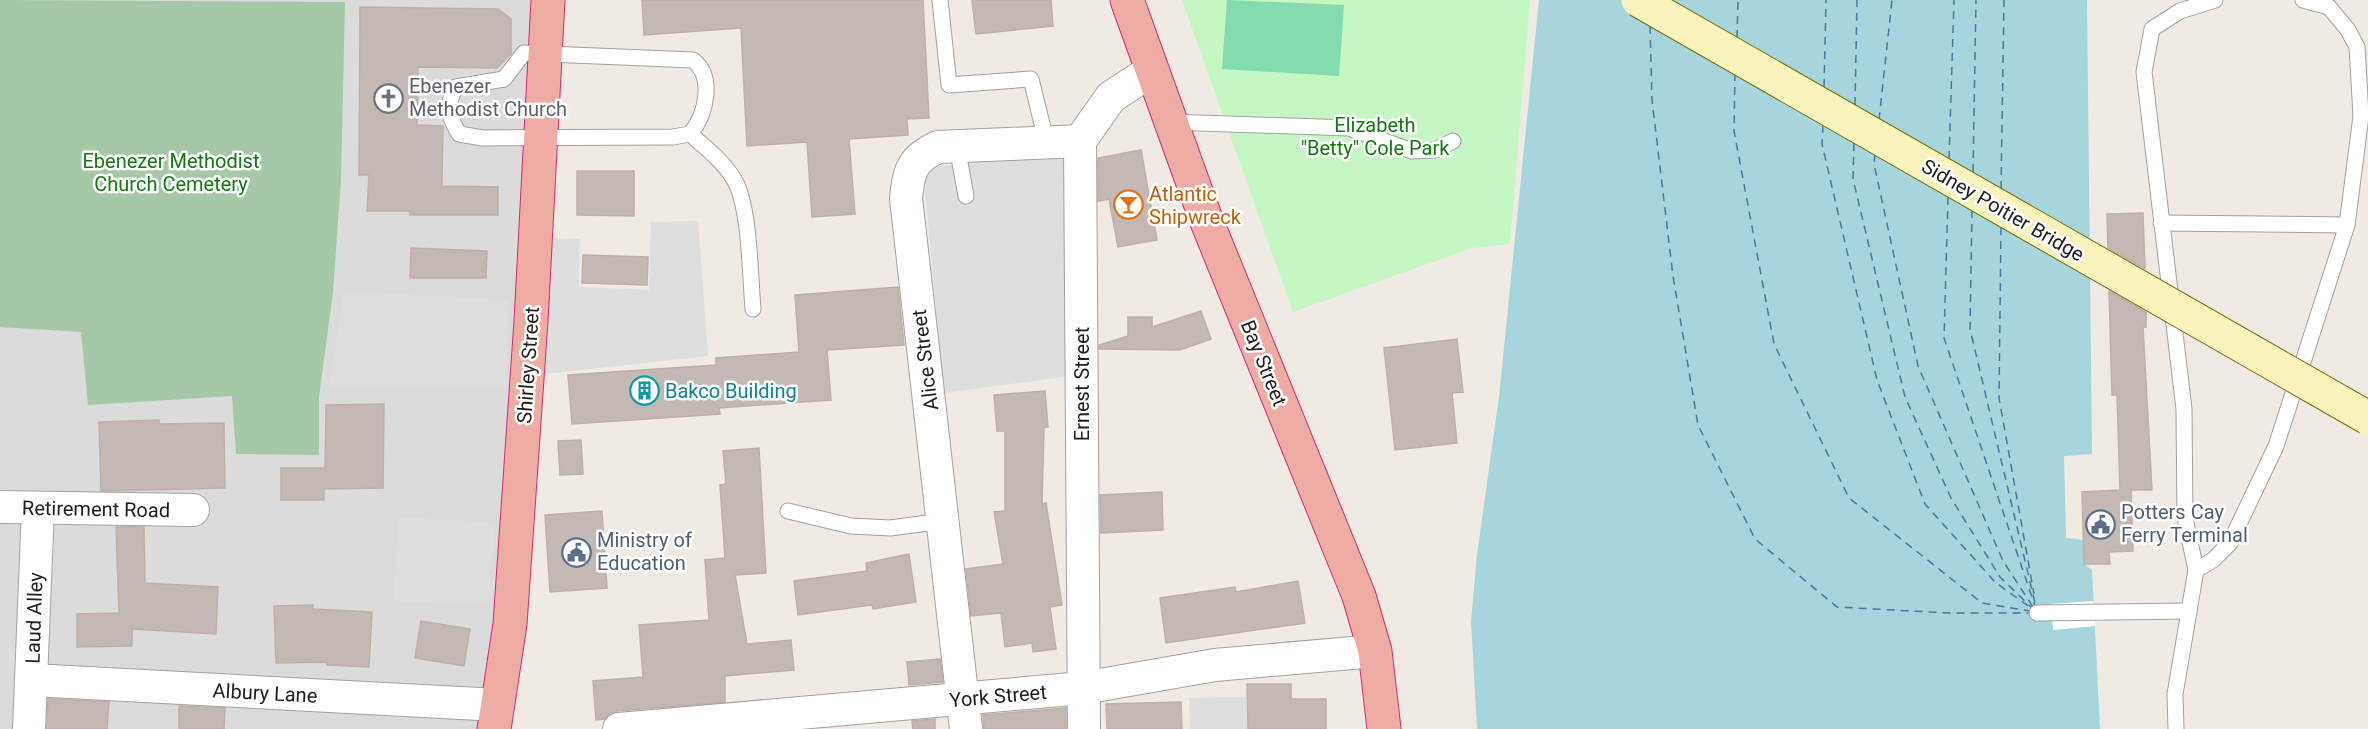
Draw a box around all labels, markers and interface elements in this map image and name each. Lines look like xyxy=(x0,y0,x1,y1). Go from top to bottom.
place label: Ebenezer Methodist Church xyxy=(409,74,567,121)
church icon: Ebenezer Methodist Church xyxy=(372,82,404,114)
park label: Elizabeth "Betty" Cole Park xyxy=(1301,113,1450,160)
park label: Ebenezer Methodist Church Cemetery xyxy=(82,149,260,196)
street label: Sidney Poitier Bridge xyxy=(1917,154,2089,266)
place label: Atlantic Shipwreck xyxy=(1149,182,1242,229)
bar icon: Atlantic Shipwreck xyxy=(1112,189,1144,221)
street label: Shirley Street xyxy=(512,306,544,424)
street label: Alice Street xyxy=(907,308,943,412)
street label: Bay Street xyxy=(1236,317,1292,409)
street label: Ernest Street xyxy=(1070,327,1094,441)
building icon: Bakco Building xyxy=(628,375,660,407)
place label: Bakco Building xyxy=(665,379,797,403)
street label: Retirement Road xyxy=(22,496,170,522)
place label: Potters Cay Ferry Terminal xyxy=(2121,500,2248,547)
public building icon: Potters Cay Ferry Terminal xyxy=(2084,508,2116,540)
place label: Ministry of Education xyxy=(597,528,692,575)
public building icon: Ministry of Education xyxy=(560,536,592,568)
street label: Laud Alley xyxy=(20,571,48,664)
street label: Albury Lane xyxy=(212,678,318,708)
street label: York Street xyxy=(948,680,1048,712)

